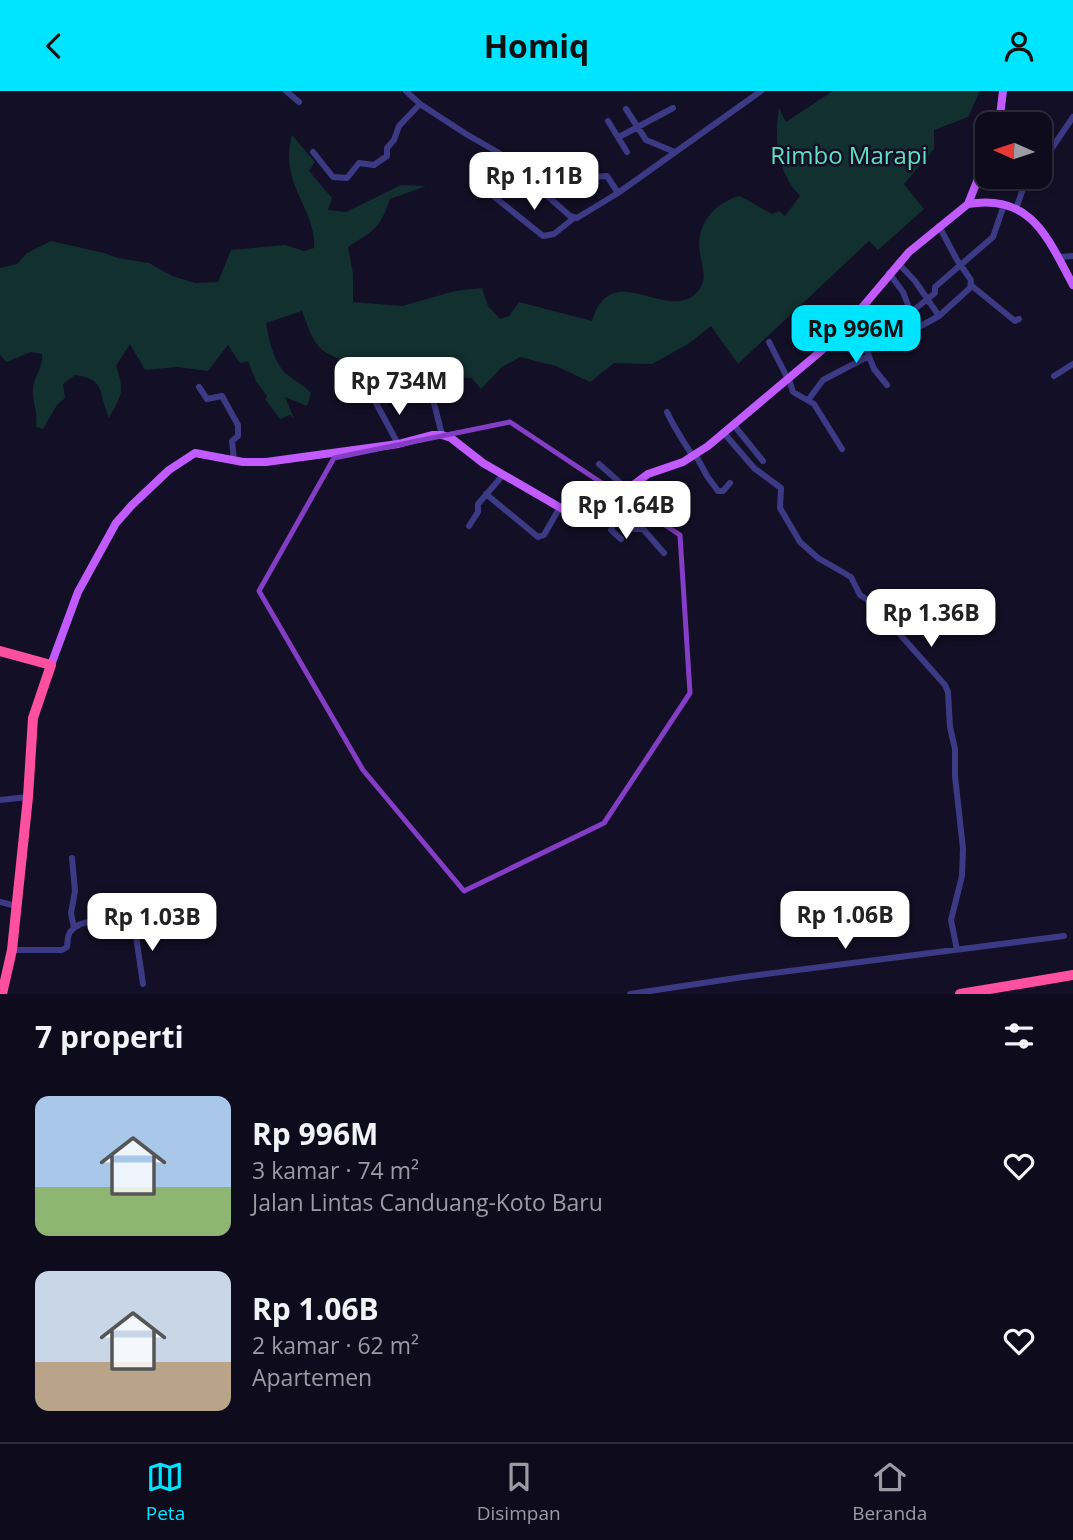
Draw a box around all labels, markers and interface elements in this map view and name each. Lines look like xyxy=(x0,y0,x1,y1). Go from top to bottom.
text: Homiq xyxy=(484,24,589,67)
icon: back xyxy=(35,27,73,65)
icon: person xyxy=(1000,27,1038,65)
north arrow xyxy=(975,112,1052,189)
map controls xyxy=(975,112,1052,189)
park label: Rimbo Marapi xyxy=(770,138,928,171)
pin: Rp 1.11B xyxy=(462,152,606,212)
text: Rp 1.11B xyxy=(485,159,583,191)
pin: Rp 996M xyxy=(791,306,921,365)
text: Rp 996M xyxy=(808,312,904,344)
pin: Rp 734M xyxy=(334,357,464,417)
text: Rp 734M xyxy=(351,364,447,396)
pin: Rp 1.64B xyxy=(554,482,698,541)
text: Rp 1.64B xyxy=(577,488,675,520)
pin: Rp 1.36B xyxy=(859,589,1003,649)
text: Rp 1.36B xyxy=(882,596,980,628)
pin: Rp 1.06B xyxy=(773,891,917,951)
pin: Rp 1.03B xyxy=(80,893,224,953)
text: Rp 1.06B xyxy=(796,898,894,930)
text: Rp 1.03B xyxy=(103,900,201,932)
text: 7 properti xyxy=(35,1016,184,1057)
icon: filters xyxy=(1000,1017,1038,1055)
text: Rp 996M xyxy=(252,1113,378,1154)
icon: home xyxy=(91,1124,175,1208)
icon: heart xyxy=(1000,1147,1038,1185)
text: 3 kamar · 74 m² xyxy=(252,1154,419,1186)
text: Jalan Lintas Canduang-Koto Baru xyxy=(252,1186,603,1218)
text: Rp 1.06B xyxy=(252,1288,379,1329)
icon: home xyxy=(91,1299,175,1383)
icon: heart xyxy=(1000,1322,1038,1360)
text: 2 kamar · 62 m² xyxy=(252,1329,419,1361)
text: Apartemen xyxy=(252,1361,372,1393)
tab: Peta xyxy=(146,1458,185,1526)
tab: Disimpan xyxy=(477,1458,561,1526)
tab: Beranda xyxy=(852,1458,927,1526)

